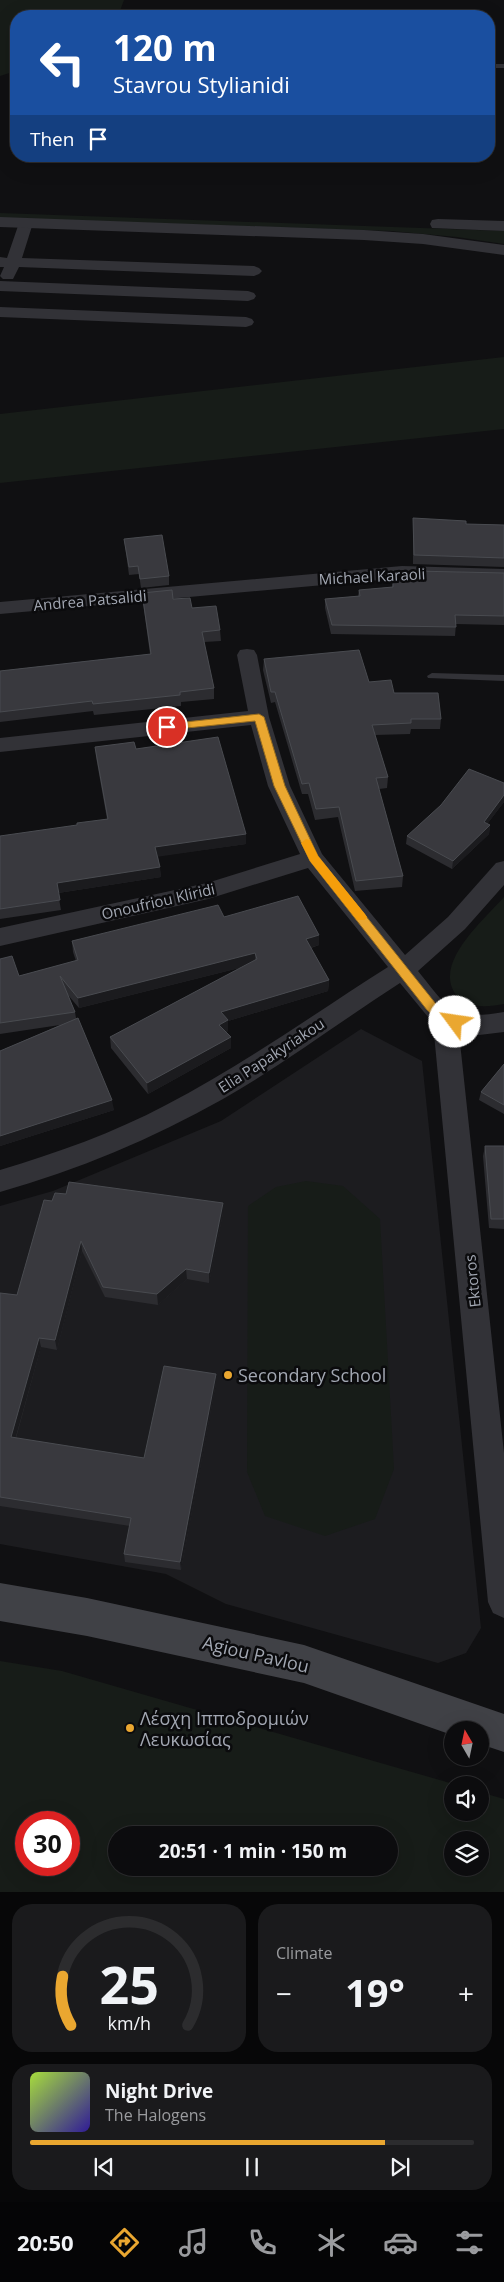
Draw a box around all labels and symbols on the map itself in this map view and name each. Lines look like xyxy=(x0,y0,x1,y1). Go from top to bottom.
street label: Michael Karaoli xyxy=(318,563,426,589)
street label: Andrea Patsalidi xyxy=(33,585,147,615)
pin xyxy=(146,706,188,748)
street label: Onoufriou Kliridi xyxy=(99,878,217,924)
position arrow xyxy=(428,995,480,1047)
street label: Elia Papakyriakou xyxy=(214,1013,328,1097)
street label: Ektoros xyxy=(459,1254,485,1308)
place label: Secondary School xyxy=(238,1363,386,1387)
marker: Secondary School xyxy=(222,1369,234,1381)
street label: Agiou Pavlou xyxy=(200,1630,312,1678)
place label: Λέσχη Ιπποδρομιών Λευκωσίας xyxy=(140,1706,309,1751)
north arrow xyxy=(444,1721,489,1766)
marker: Λέσχη Ιπποδρομιών Λευκωσίας xyxy=(124,1722,136,1734)
speed limit sign: 30 xyxy=(15,1811,80,1876)

